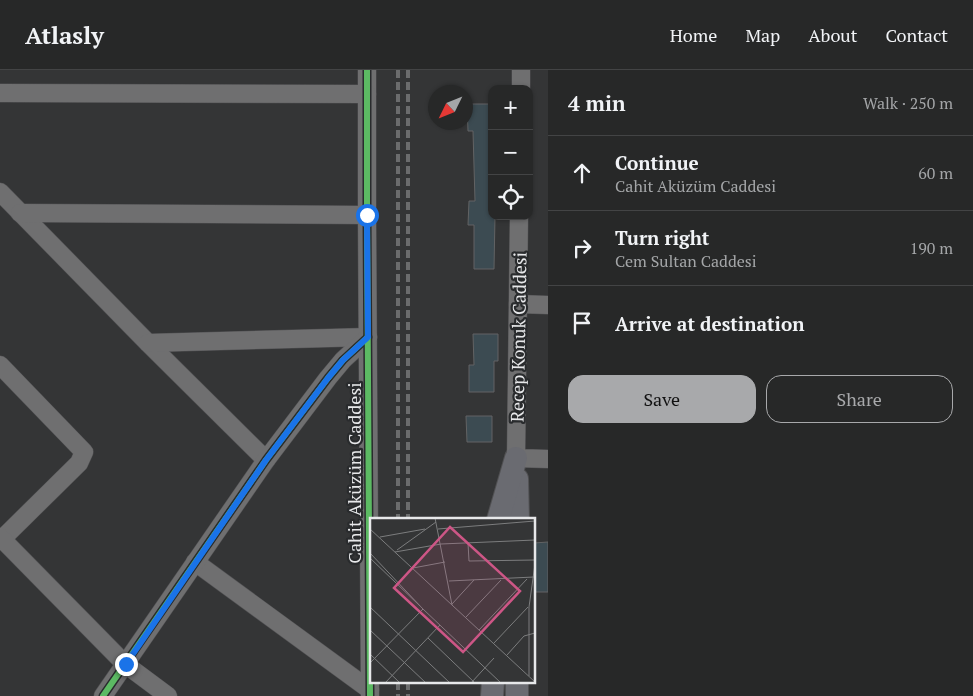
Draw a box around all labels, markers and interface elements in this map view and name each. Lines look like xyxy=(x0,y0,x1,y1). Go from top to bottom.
text: Atlasly xyxy=(25,19,104,51)
text: Home xyxy=(670,23,717,47)
text: Map xyxy=(745,23,780,47)
text: About xyxy=(808,23,857,47)
text: Contact xyxy=(885,23,948,47)
north arrow xyxy=(428,85,473,130)
map controls xyxy=(488,85,533,220)
button: + xyxy=(488,85,533,130)
text: 4 min xyxy=(568,89,625,117)
text: Walk · 250 m xyxy=(863,92,953,114)
button: − xyxy=(488,130,533,175)
text: Continue xyxy=(615,150,699,175)
icon: ahead xyxy=(568,159,596,187)
text: 60 m xyxy=(918,162,953,184)
button: locate xyxy=(488,175,533,220)
text: Cahit Aküzüm Caddesi xyxy=(615,175,776,197)
route start xyxy=(356,204,379,227)
text: Turn right xyxy=(615,225,709,250)
icon: right xyxy=(568,234,596,262)
text: 190 m xyxy=(910,237,953,259)
text: Cem Sultan Caddesi xyxy=(615,250,757,272)
street label: Recep Konuk Caddesi xyxy=(505,252,531,422)
icon: arrive xyxy=(568,309,596,337)
text: Arrive at destination xyxy=(615,311,804,336)
button: Save xyxy=(568,375,756,423)
button: Share xyxy=(766,375,953,423)
street label: Cahit Aküzüm Caddesi xyxy=(342,382,366,564)
inset map xyxy=(370,518,536,684)
route end xyxy=(115,653,138,676)

